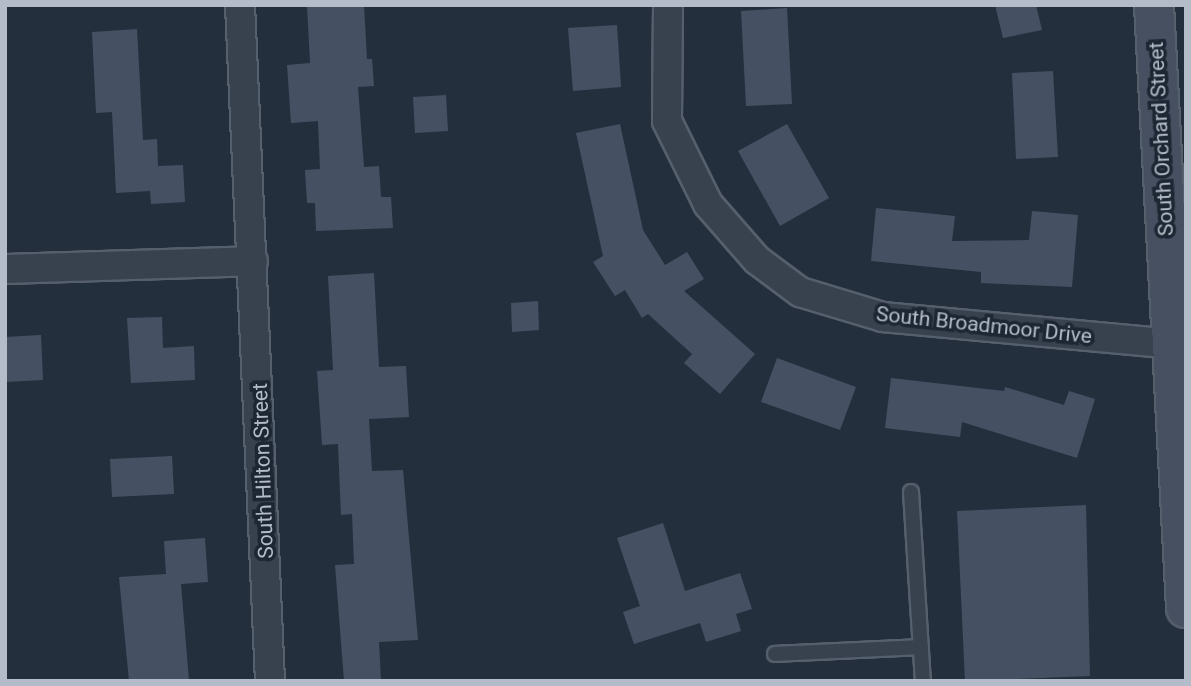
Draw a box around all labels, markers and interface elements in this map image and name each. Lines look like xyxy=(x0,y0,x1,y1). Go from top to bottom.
street label: South Orchard Street xyxy=(1143,41,1179,237)
street label: South Broadmoor Drive xyxy=(875,301,1093,349)
street label: South Hilton Street xyxy=(247,383,279,559)

